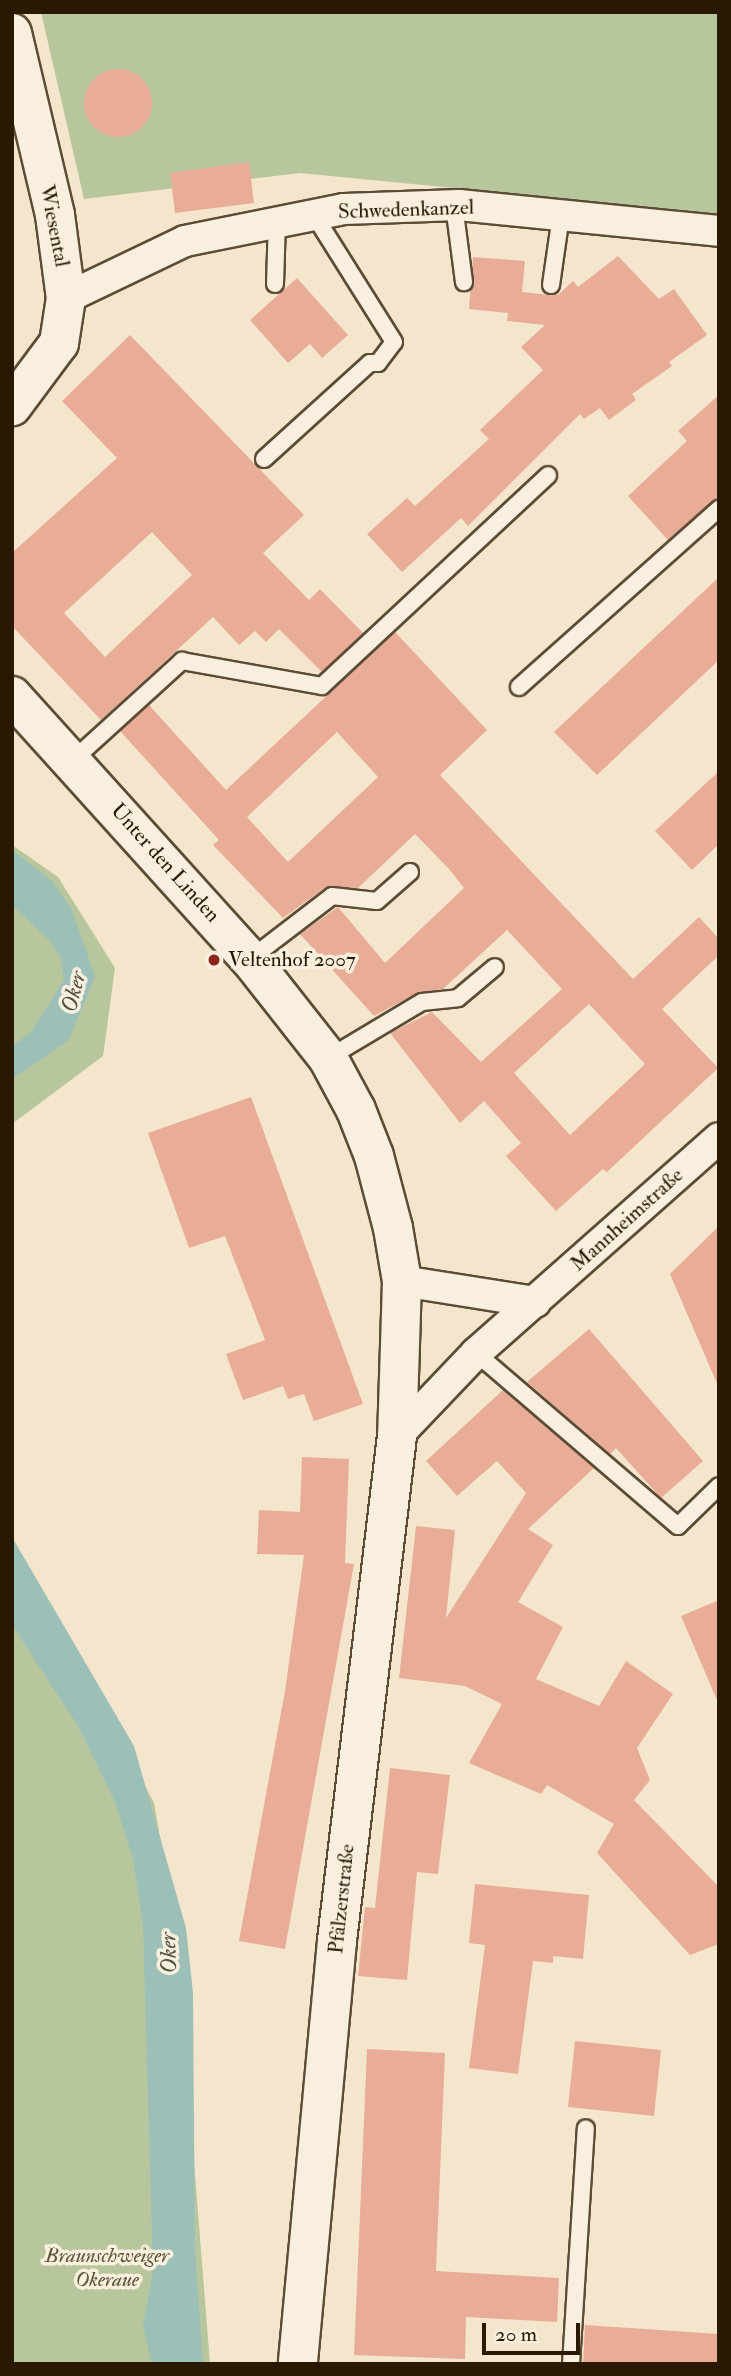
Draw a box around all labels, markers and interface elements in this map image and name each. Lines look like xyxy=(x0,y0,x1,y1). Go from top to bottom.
street label: Wiesental xyxy=(34,183,74,269)
street label: Schwedenkanzel xyxy=(338,195,474,225)
street label: Unter den Linden xyxy=(105,798,225,928)
place label: Veltenhof 2007 xyxy=(228,947,356,973)
marker: Veltenhof 2007 xyxy=(206,952,222,968)
water label: Oker xyxy=(56,969,92,1015)
street label: Mannheimstraße xyxy=(566,1163,688,1277)
street label: Pfälzerstraße xyxy=(324,1843,360,1955)
water label: Oker xyxy=(154,1932,184,1974)
park label: Braunschweiger Okeraue xyxy=(45,2243,169,2293)
scale bar xyxy=(486,2310,584,2354)
text: 20 m xyxy=(495,2321,537,2348)

